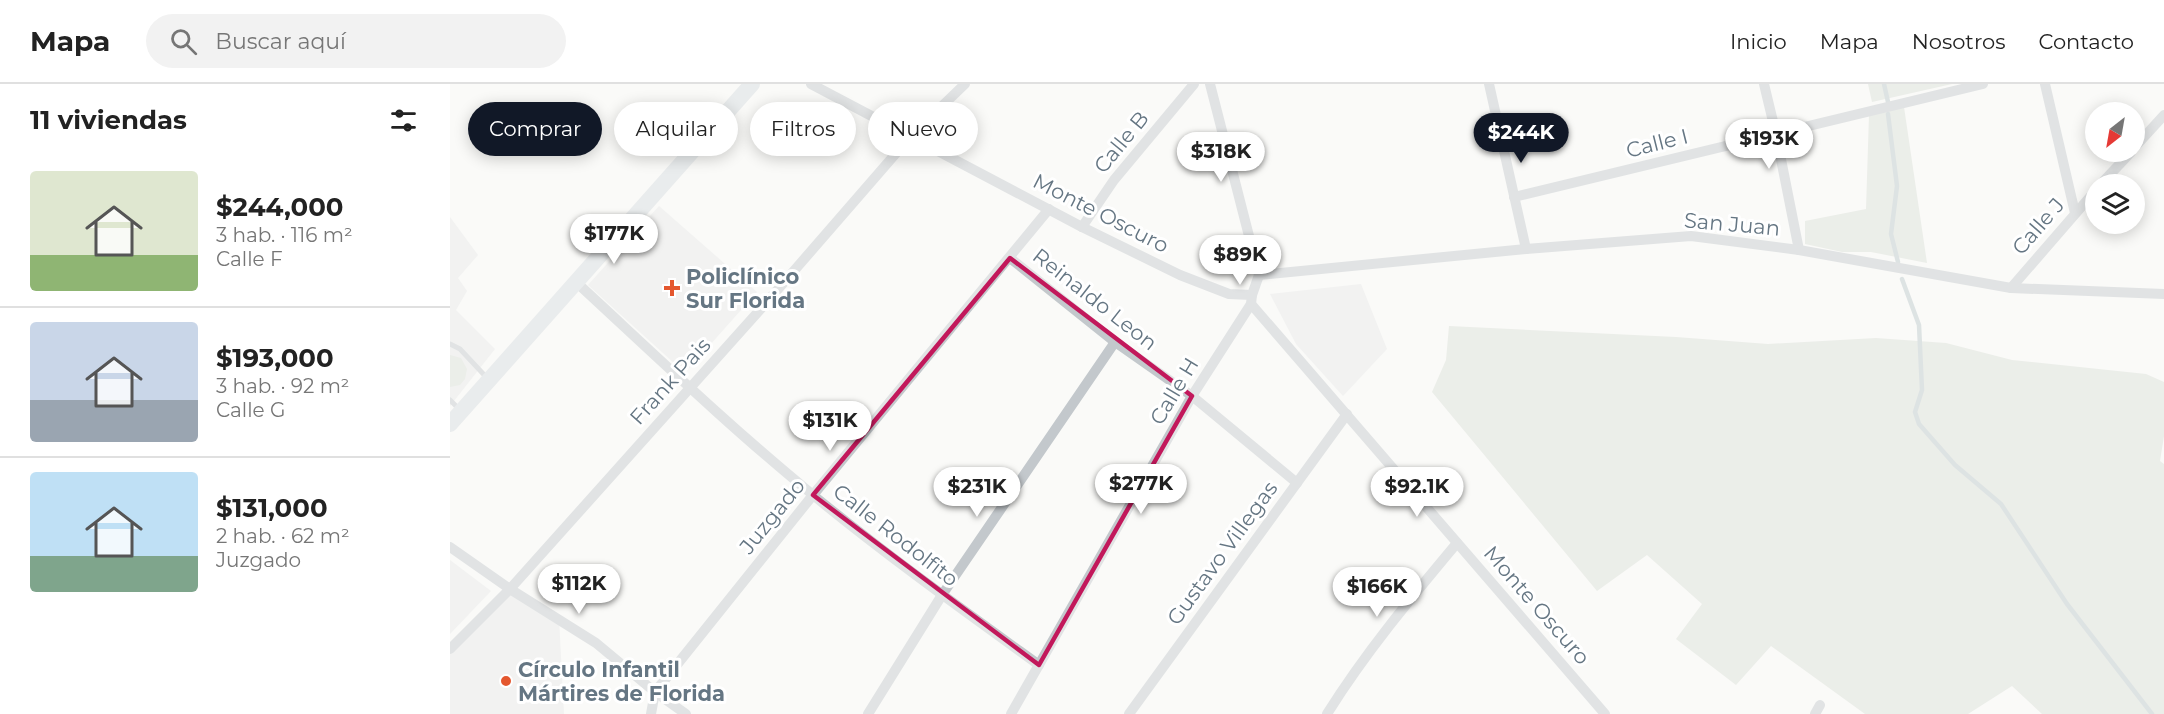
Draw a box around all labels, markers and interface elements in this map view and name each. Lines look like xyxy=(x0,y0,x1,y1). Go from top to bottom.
search box xyxy=(146,14,566,68)
text: Mapa xyxy=(30,24,110,58)
icon: search xyxy=(167,25,200,58)
text: Buscar aquí xyxy=(215,28,346,55)
text: Inicio xyxy=(1730,29,1787,54)
text: Mapa xyxy=(1820,29,1879,54)
text: Nosotros xyxy=(1912,29,2005,54)
text: Contacto xyxy=(2038,29,2134,54)
chip: Comprar xyxy=(468,102,602,156)
chip: Alquilar xyxy=(614,102,738,156)
chip: Filtros xyxy=(750,102,856,156)
chip: Nuevo xyxy=(868,102,978,156)
north arrow xyxy=(2085,102,2145,162)
map controls xyxy=(2085,102,2145,234)
text: 11 viviendas xyxy=(30,104,187,136)
icon: filters xyxy=(387,104,420,137)
street label: Calle B xyxy=(1088,106,1154,178)
pin: $244K xyxy=(1479,113,1563,164)
pin: $193K xyxy=(1727,119,1811,170)
text: $244K xyxy=(1488,120,1554,144)
street label: Calle I xyxy=(1623,123,1691,163)
text: $193K xyxy=(1739,126,1799,150)
pin: $318K xyxy=(1179,132,1263,183)
text: $318K xyxy=(1191,139,1251,163)
street label: Monte Oscuro xyxy=(1029,168,1173,258)
button: layers xyxy=(2085,174,2145,234)
text: $244,000 xyxy=(216,191,343,223)
street label: Calle J xyxy=(2007,192,2069,260)
icon: home xyxy=(78,195,150,267)
street label: San Juan xyxy=(1683,207,1781,241)
pin: $177K xyxy=(572,214,656,265)
text: $177K xyxy=(584,221,644,245)
text: 3 hab. · 116 m² xyxy=(216,223,353,247)
pin: $89K xyxy=(1204,235,1276,286)
text: $89K xyxy=(1213,242,1267,266)
street label: Reinaldo Leon xyxy=(1028,243,1162,355)
text: Calle F xyxy=(216,247,283,271)
place label: Policlínico Sur Florida xyxy=(686,264,805,313)
marker: Policlínico Sur Florida xyxy=(663,279,681,297)
street label: Frank Pais xyxy=(624,332,716,430)
text: $193,000 xyxy=(216,342,334,374)
icon: home xyxy=(78,346,150,418)
street label: Calle H xyxy=(1144,353,1204,429)
text: 3 hab. · 92 m² xyxy=(216,374,349,398)
text: Calle G xyxy=(216,398,285,422)
pin: $131K xyxy=(788,401,872,452)
text: $131K xyxy=(803,408,857,432)
pin: $277K xyxy=(1099,464,1183,515)
pin: $231K xyxy=(935,467,1019,518)
pin: $92.1K xyxy=(1368,467,1466,518)
text: $277K xyxy=(1109,471,1173,495)
street label: Juzgado xyxy=(734,473,810,559)
text: $231K xyxy=(947,474,1007,498)
text: $92.1K xyxy=(1385,474,1449,498)
street label: Gustavo Villegas xyxy=(1161,476,1283,630)
street label: Calle Rodolfito xyxy=(828,478,964,592)
text: $131,000 xyxy=(216,492,328,524)
icon: home xyxy=(78,496,150,568)
text: 2 hab. · 62 m² xyxy=(216,524,350,548)
street label: Monte Oscuro xyxy=(1479,541,1595,669)
text: Juzgado xyxy=(216,548,301,572)
pin: $112K xyxy=(537,564,621,615)
pin: $166K xyxy=(1335,567,1419,618)
text: $112K xyxy=(552,571,606,595)
text: $166K xyxy=(1347,574,1407,598)
place label: Círculo Infantil Mártires de Florida xyxy=(518,657,725,706)
marker: Círculo Infantil Mártires de Florida xyxy=(499,674,513,688)

